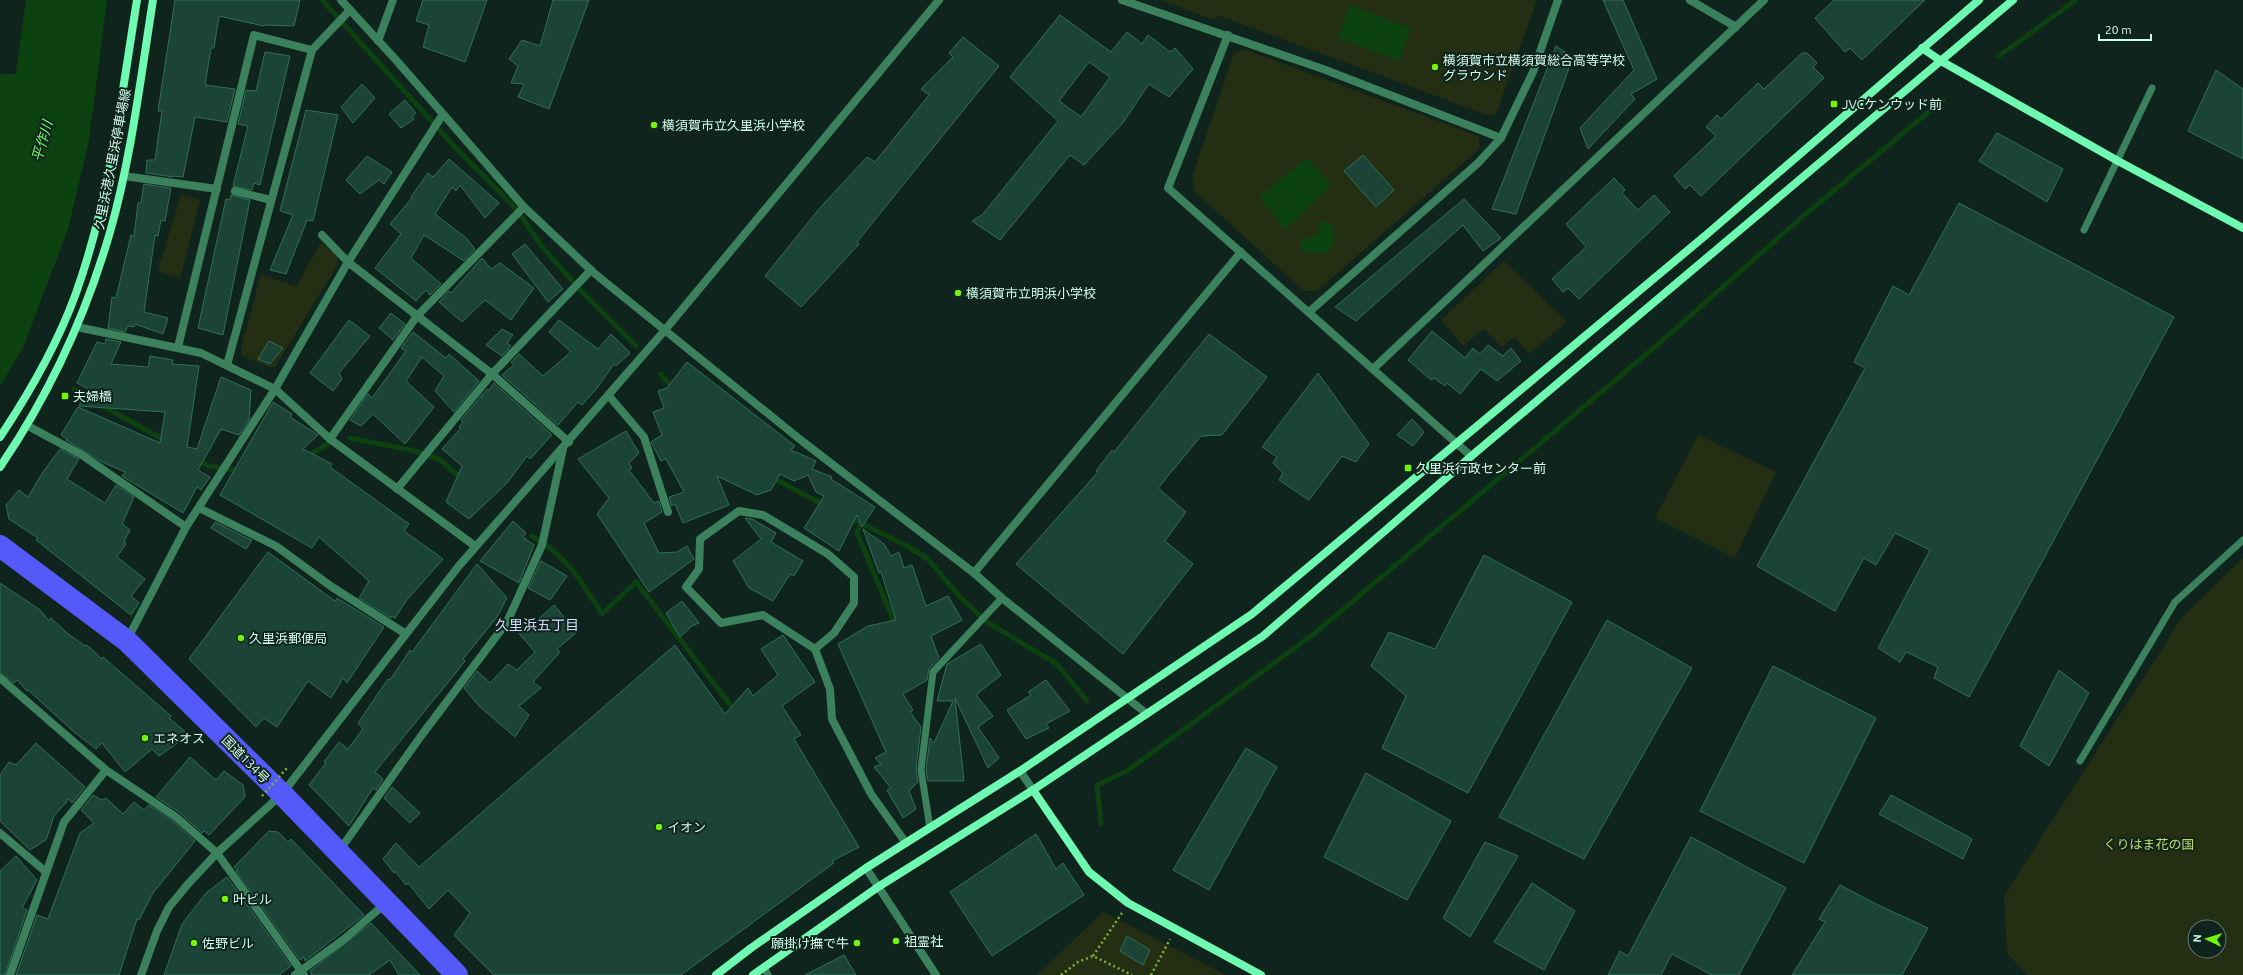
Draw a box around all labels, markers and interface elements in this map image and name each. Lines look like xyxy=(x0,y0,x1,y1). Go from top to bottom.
scale bar xyxy=(2099,16,2151,42)
text: 20 m xyxy=(2105,23,2132,36)
place label: 横須賀市立横須賀総合高等学校 グラウンド xyxy=(1443,53,1625,82)
marker: 横須賀市立横須賀総合高等学校 グラウンド xyxy=(1430,62,1440,72)
street label: 久里浜港久里浜停車場線 xyxy=(91,87,133,231)
place label: JVCケンウッド前 xyxy=(1842,97,1942,111)
marker: JVCケンウッド前 xyxy=(1829,99,1839,109)
water label: 平作川 xyxy=(29,117,56,163)
place label: 横須賀市立久里浜小学校 xyxy=(662,118,805,132)
marker: 横須賀市立久里浜小学校 xyxy=(649,120,659,130)
place label: 横須賀市立明浜小学校 xyxy=(966,286,1096,300)
marker: 横須賀市立明浜小学校 xyxy=(953,288,963,298)
place label: 夫婦橋 xyxy=(73,389,112,403)
marker: 夫婦橋 xyxy=(60,391,70,401)
place label: 久里浜行政センター前 xyxy=(1416,461,1546,475)
marker: 久里浜行政センター前 xyxy=(1403,463,1413,473)
district label: 久里浜五丁目 xyxy=(495,617,579,633)
place label: 久里浜郵便局 xyxy=(249,631,327,645)
marker: 久里浜郵便局 xyxy=(236,633,246,643)
place label: エネオス xyxy=(153,731,205,745)
street label: 国道134号 xyxy=(219,732,273,786)
marker: エネオス xyxy=(140,733,150,743)
place label: イオン xyxy=(667,820,706,834)
marker: イオン xyxy=(654,822,664,832)
park label: くりはま花の国 xyxy=(2103,837,2195,851)
place label: 叶ビル xyxy=(233,892,272,906)
marker: 叶ビル xyxy=(220,894,230,904)
north arrow xyxy=(2187,919,2227,959)
place label: 祖霊社 xyxy=(904,934,943,948)
text: N xyxy=(2191,934,2203,943)
place label: 佐野ビル xyxy=(202,936,254,950)
place label: 願掛け撫で牛 xyxy=(771,936,849,950)
marker: 祖霊社 xyxy=(891,936,901,946)
marker: 佐野ビル xyxy=(189,938,199,948)
marker: 願掛け撫で牛 xyxy=(852,938,862,948)

